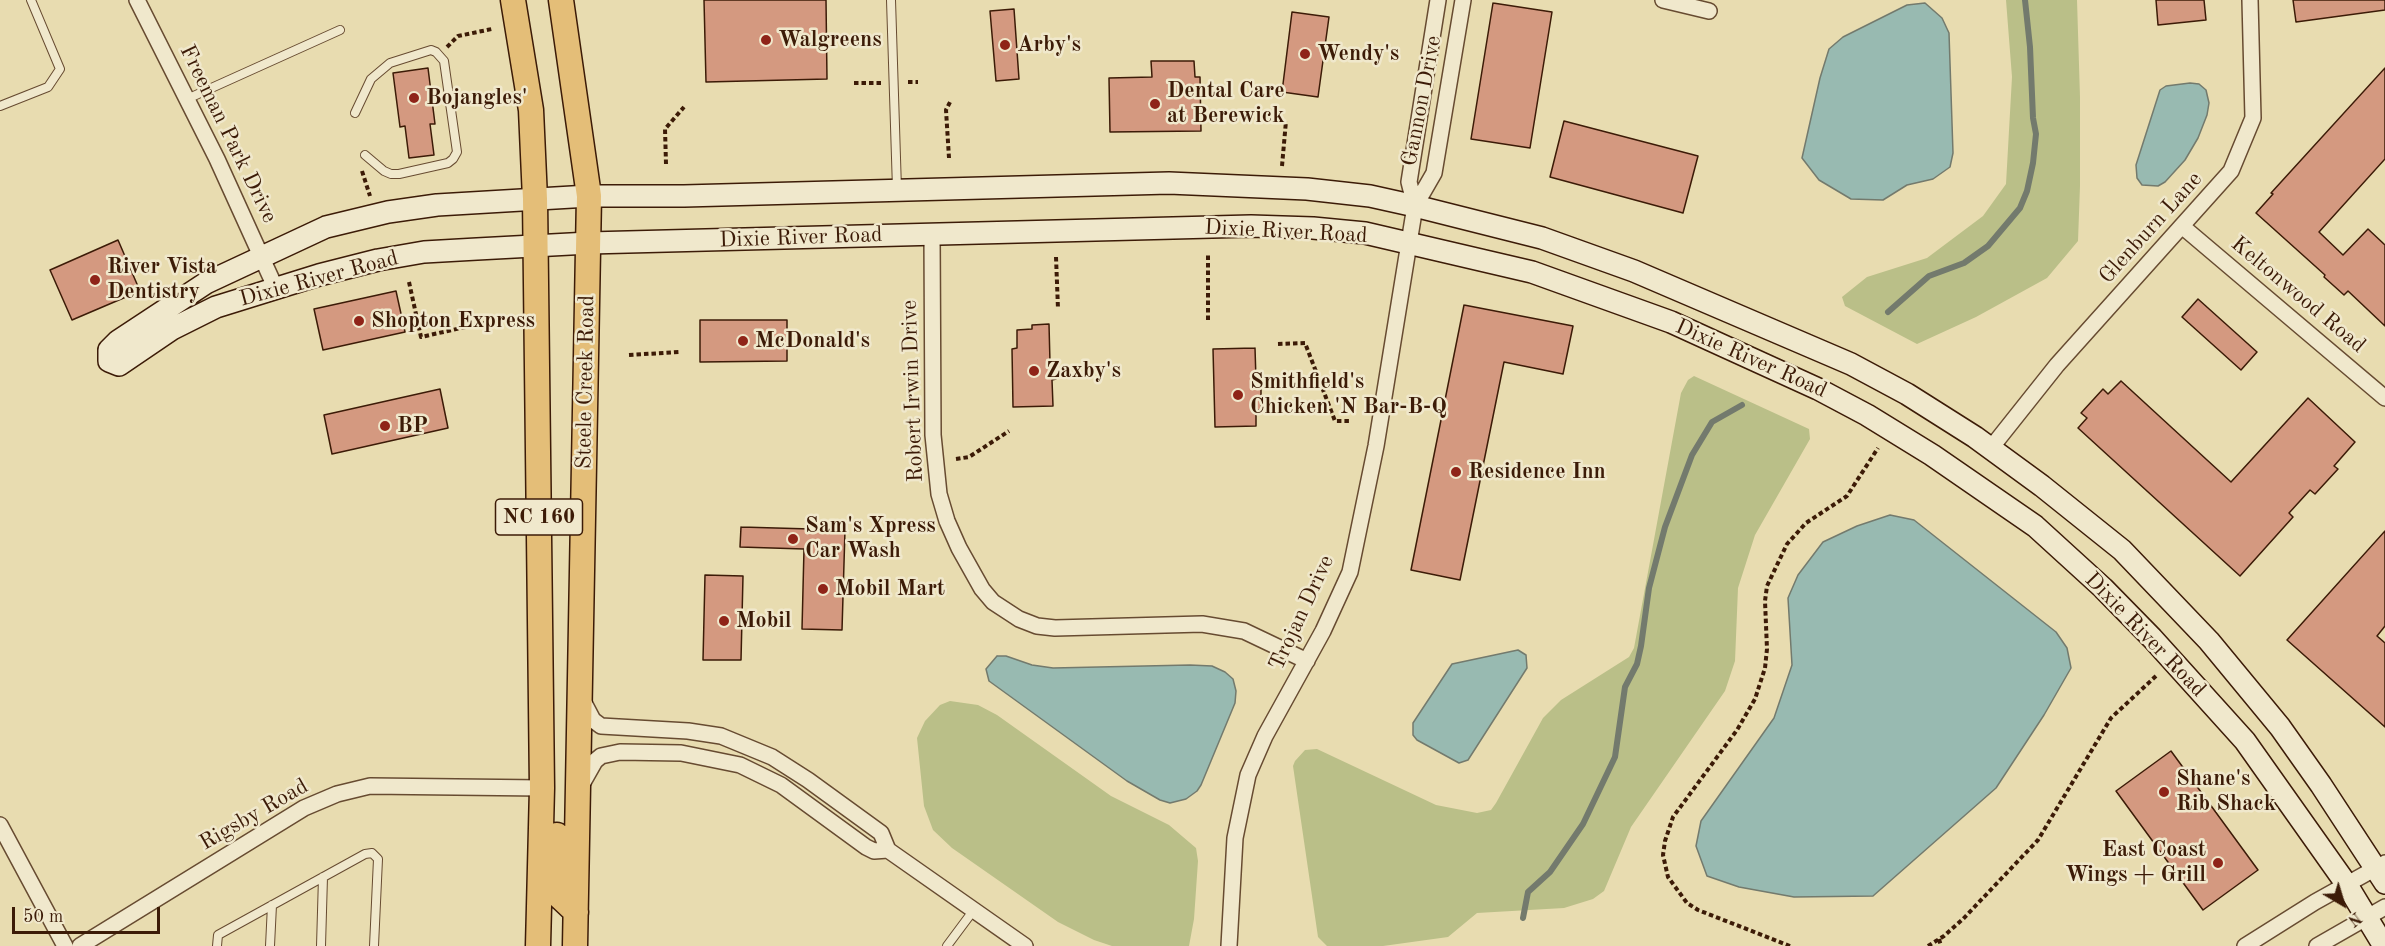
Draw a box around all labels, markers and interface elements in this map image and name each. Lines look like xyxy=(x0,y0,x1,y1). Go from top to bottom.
place label: Walgreens xyxy=(778,27,882,53)
place label: Arby's xyxy=(1017,32,1081,58)
marker: Walgreens xyxy=(759,33,773,47)
street label: Gannon Drive xyxy=(1396,34,1448,168)
marker: Arby's xyxy=(998,38,1012,52)
street label: Freeman Park Drive xyxy=(173,41,283,227)
place label: Wendy's xyxy=(1317,41,1399,67)
marker: Wendy's xyxy=(1298,47,1312,61)
place label: Dental Care at Berewick xyxy=(1167,78,1285,130)
place label: Bojangles' xyxy=(426,85,527,111)
marker: Bojangles' xyxy=(407,91,421,105)
marker: Dental Care at Berewick xyxy=(1148,97,1162,111)
street label: Glenburn Lane xyxy=(2094,167,2208,289)
street label: Dixie River Road xyxy=(1204,215,1368,249)
street label: Dixie River Road xyxy=(719,222,883,254)
street label: Keltonwood Road xyxy=(2225,231,2371,359)
street label: Dixie River Road xyxy=(237,245,401,313)
place label: River Vista Dentistry xyxy=(107,254,217,306)
marker: River Vista Dentistry xyxy=(88,273,102,287)
street label: Steele Creek Road xyxy=(571,295,601,469)
street label: Robert Irwin Drive xyxy=(897,299,929,483)
place label: Shopton Express xyxy=(371,308,535,334)
marker: Shopton Express xyxy=(352,314,366,328)
street label: Dixie River Road xyxy=(1671,314,1831,404)
place label: McDonald's xyxy=(755,328,870,354)
marker: McDonald's xyxy=(736,334,750,348)
place label: Zaxby's xyxy=(1046,358,1121,384)
marker: Zaxby's xyxy=(1027,364,1041,378)
place label: Smithfield's Chicken 'N Bar-B-Q xyxy=(1250,369,1447,420)
marker: Smithfield's Chicken 'N Bar-B-Q xyxy=(1231,388,1245,402)
place label: BP xyxy=(397,413,428,439)
marker: BP xyxy=(378,419,392,433)
place label: Residence Inn xyxy=(1468,459,1606,485)
marker: Residence Inn xyxy=(1449,465,1463,479)
road number: NC 160 xyxy=(496,499,582,535)
place label: Sam's Xpress Car Wash xyxy=(805,513,936,564)
marker: Sam's Xpress Car Wash xyxy=(786,532,800,546)
street label: Trojan Drive xyxy=(1264,551,1340,675)
street label: Dixie River Road xyxy=(2079,567,2211,703)
place label: Mobil Mart xyxy=(835,576,945,602)
marker: Mobil Mart xyxy=(816,582,830,596)
place label: Mobil xyxy=(736,608,792,634)
marker: Mobil xyxy=(717,614,731,628)
place label: Shane's Rib Shack xyxy=(2176,766,2276,818)
street label: Rigsby Road xyxy=(195,773,313,857)
marker: Shane's Rib Shack xyxy=(2157,785,2171,799)
place label: East Coast Wings + Grill xyxy=(2065,837,2206,888)
marker: East Coast Wings + Grill xyxy=(2211,856,2225,870)
north arrow xyxy=(2313,874,2373,934)
scale bar xyxy=(15,895,164,933)
text: 50 m xyxy=(23,908,63,926)
text: N xyxy=(2344,908,2364,928)

